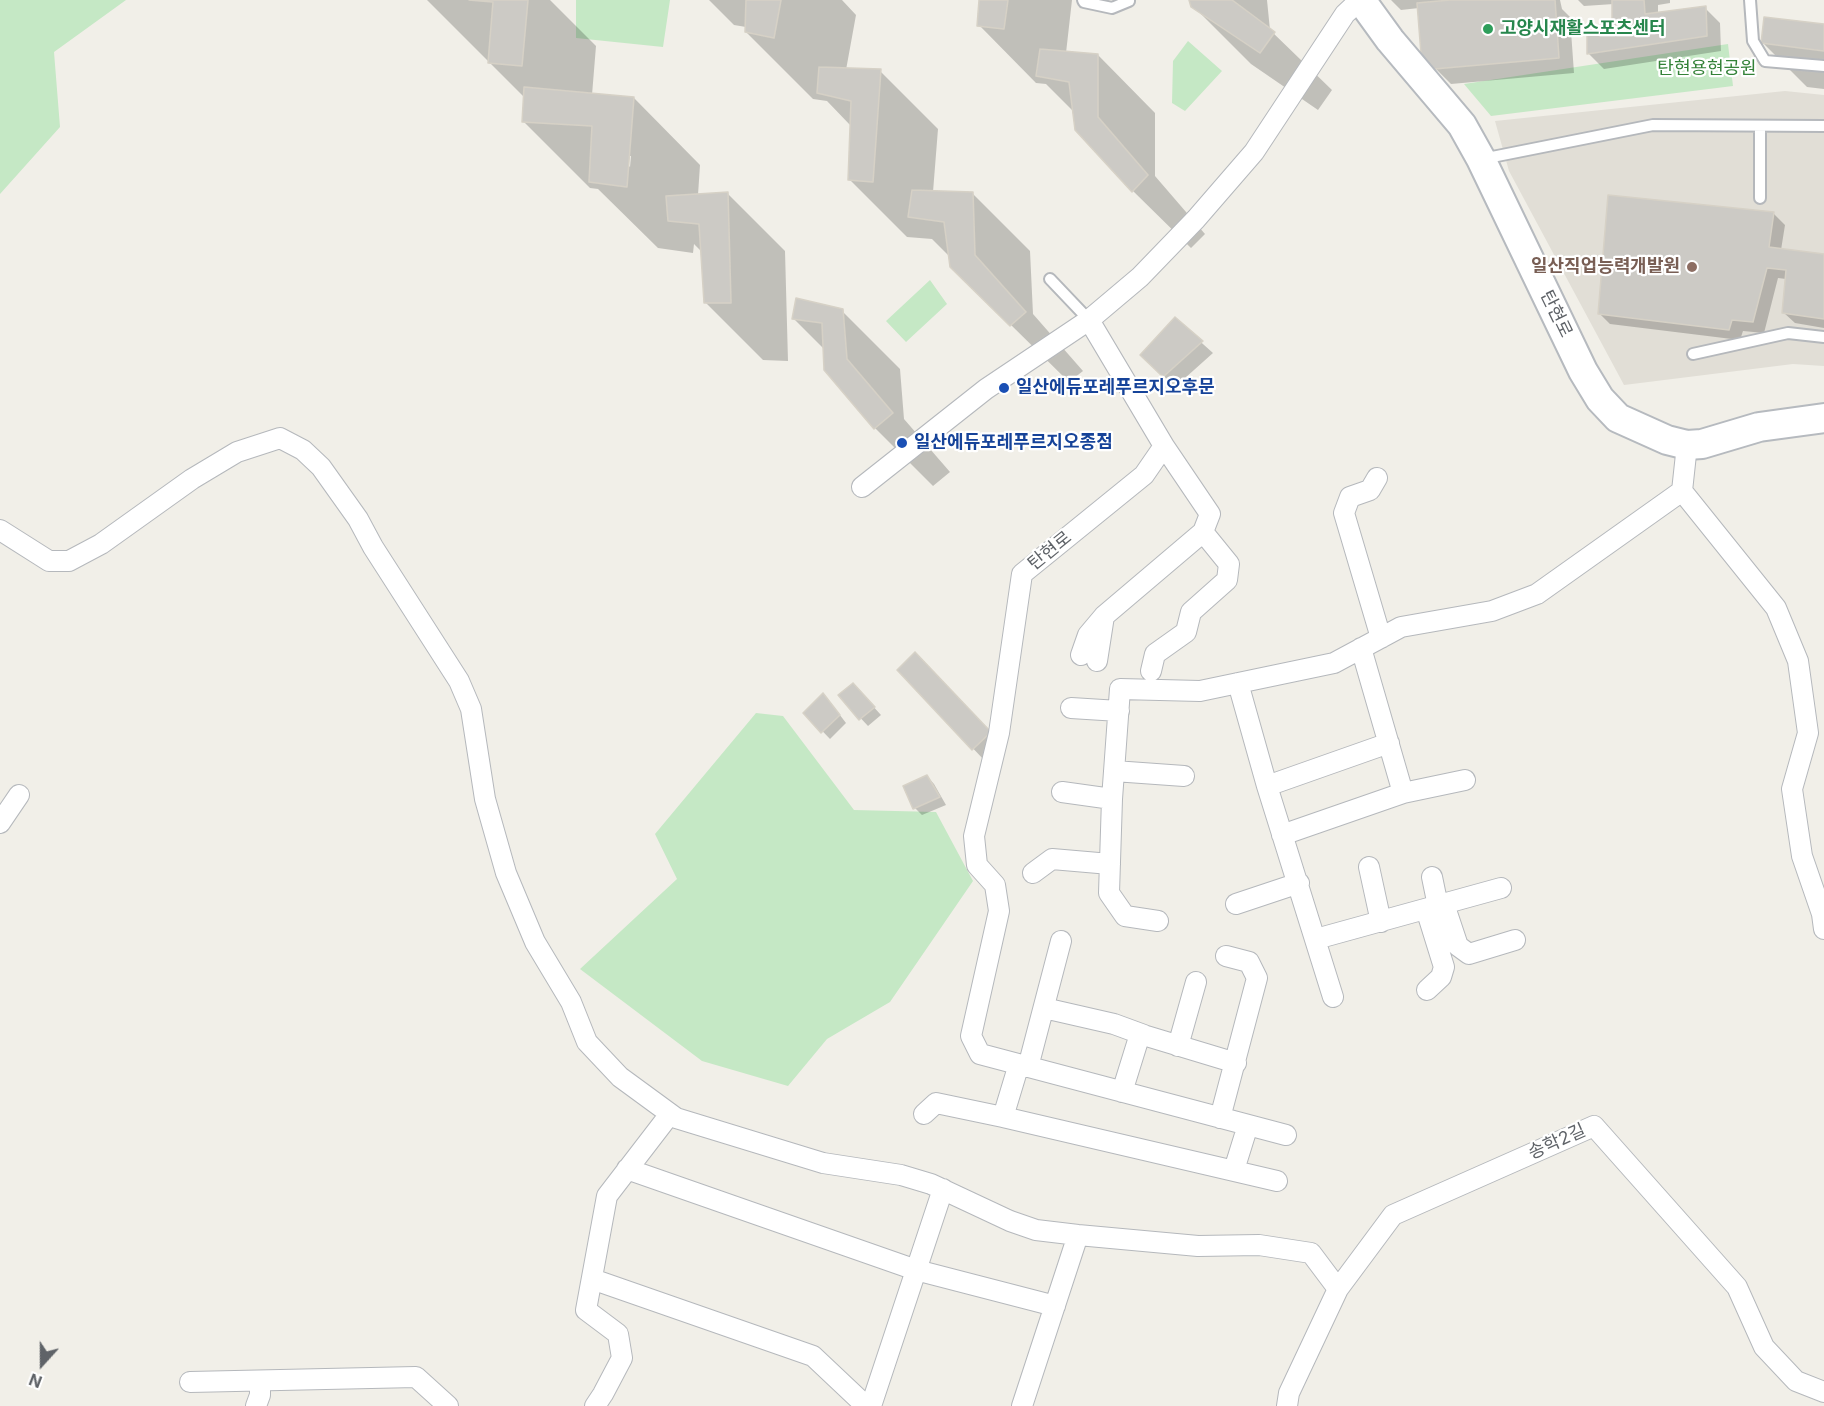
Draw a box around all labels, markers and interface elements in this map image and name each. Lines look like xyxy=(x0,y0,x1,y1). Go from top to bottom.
place label: 고양시재활스포츠센터 xyxy=(1500,18,1666,40)
marker: 고양시재활스포츠센터 xyxy=(1481,22,1495,36)
park label: 탄현용현공원 xyxy=(1657,58,1757,80)
place label: 일산직업능력개발원 xyxy=(1531,256,1680,278)
marker: 일산직업능력개발원 xyxy=(1685,260,1699,274)
street label: 탄현로 xyxy=(1535,287,1577,341)
place label: 일산에듀포레푸르지오후문 xyxy=(1016,377,1215,399)
marker: 일산에듀포레푸르지오후문 xyxy=(997,381,1011,395)
place label: 일산에듀포레푸르지오종점 xyxy=(914,432,1113,454)
marker: 일산에듀포레푸르지오종점 xyxy=(895,436,909,450)
street label: 탄현로 xyxy=(1024,527,1076,575)
street label: 송학2길 xyxy=(1525,1120,1589,1164)
north arrow xyxy=(12,1334,72,1394)
text: N xyxy=(26,1369,45,1392)

